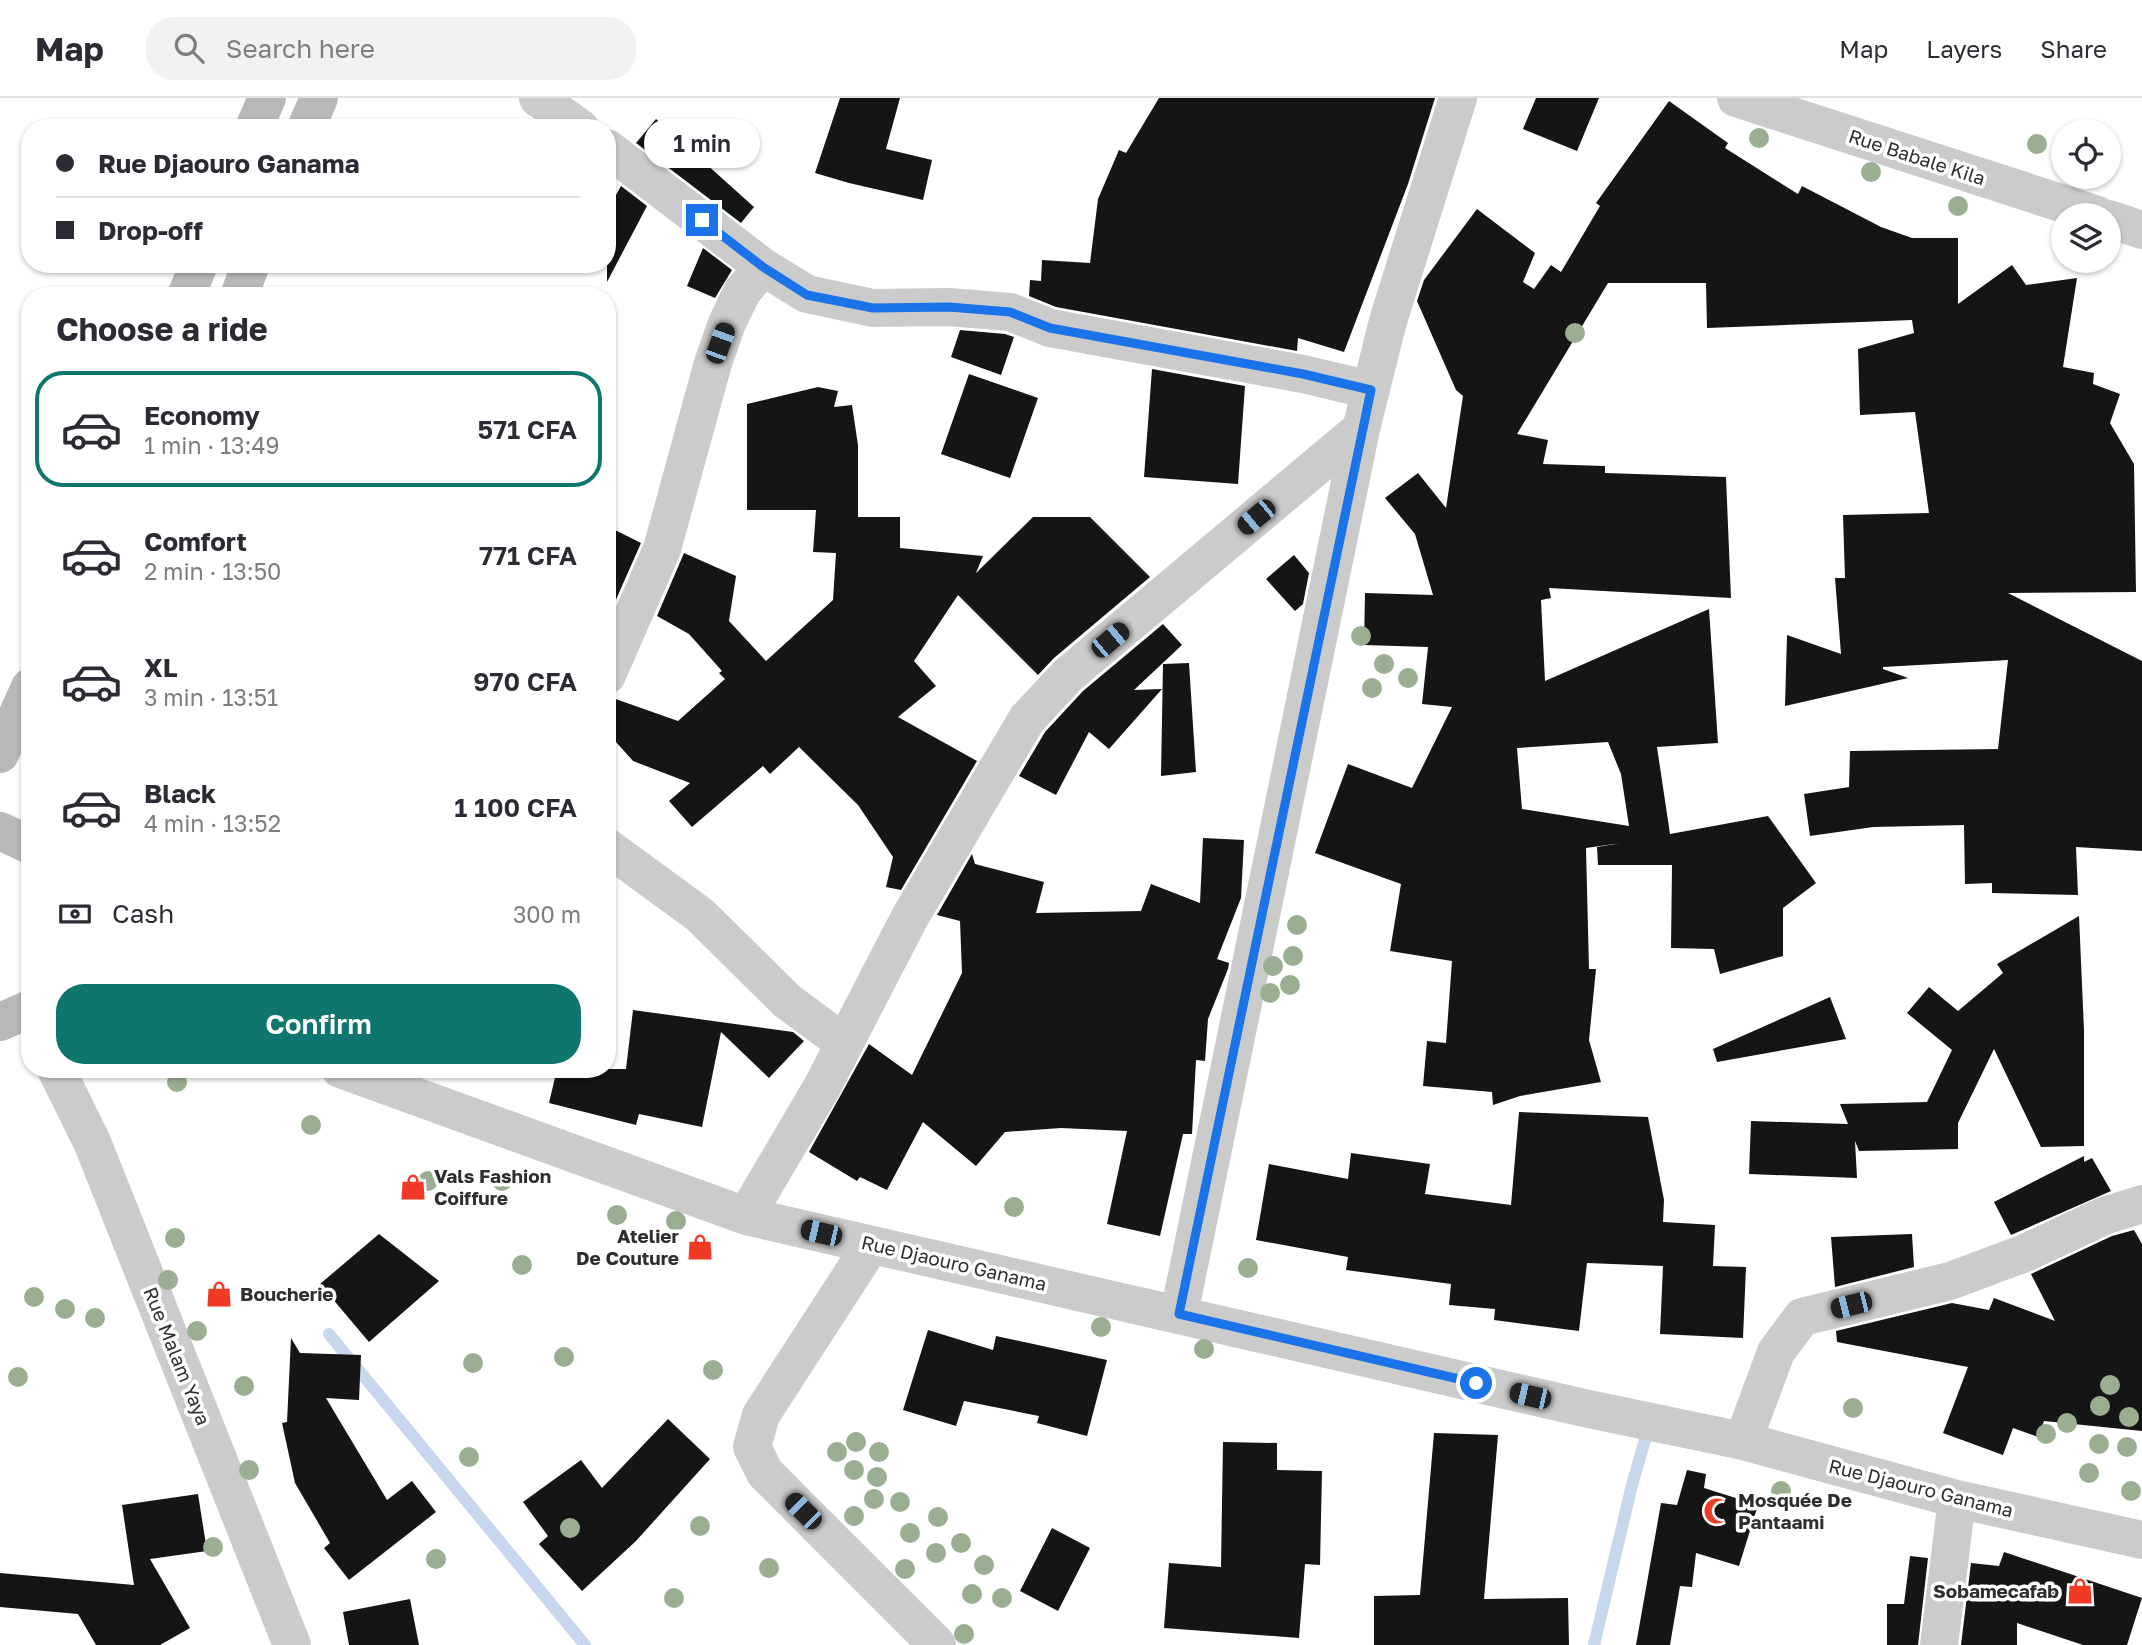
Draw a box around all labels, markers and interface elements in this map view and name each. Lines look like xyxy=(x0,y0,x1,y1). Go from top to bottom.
search box xyxy=(146,17,636,80)
text: Map xyxy=(35,29,104,68)
icon: search xyxy=(170,29,208,67)
text: Search here xyxy=(226,33,375,64)
text: Map xyxy=(1839,34,1888,63)
text: Layers xyxy=(1926,34,2002,63)
text: Share xyxy=(2040,34,2107,63)
callout: 1 min xyxy=(644,118,760,167)
map controls xyxy=(2051,119,2121,273)
button: locate xyxy=(2051,119,2121,189)
street label: Rue Babale Kila xyxy=(1846,124,1988,189)
text: 1 min xyxy=(673,129,731,157)
text: Rue Djaouro Ganama xyxy=(98,148,360,179)
button: layers xyxy=(2051,203,2121,273)
route end xyxy=(686,204,718,236)
text: Drop-off xyxy=(98,215,203,246)
text: Choose a ride xyxy=(56,310,268,348)
car xyxy=(703,320,738,366)
icon: car xyxy=(60,398,123,461)
text: Economy xyxy=(144,400,260,431)
text: 571 CFA xyxy=(478,414,577,445)
text: 1 min · 13:49 xyxy=(144,431,279,459)
car xyxy=(1234,495,1279,539)
icon: car xyxy=(60,524,123,587)
text: Comfort xyxy=(144,526,247,557)
text: 771 CFA xyxy=(479,540,577,571)
text: 2 min · 13:50 xyxy=(144,557,281,585)
car xyxy=(1088,618,1133,662)
icon: car xyxy=(60,650,123,713)
text: XL xyxy=(144,652,178,683)
text: 970 CFA xyxy=(473,666,577,697)
text: 3 min · 13:51 xyxy=(144,683,278,711)
icon: car xyxy=(60,776,123,839)
text: Black xyxy=(144,778,216,809)
text: 1 100 CFA xyxy=(454,792,577,823)
text: 4 min · 13:52 xyxy=(144,809,281,837)
icon: cash xyxy=(56,895,94,933)
text: Cash xyxy=(112,898,174,929)
text: 300 m xyxy=(513,900,581,928)
button: Confirm xyxy=(56,984,581,1064)
place label: Vals Fashion Coiffure xyxy=(434,1164,551,1209)
shop icon: Vals Fashion Coiffure xyxy=(398,1172,428,1202)
car xyxy=(799,1218,844,1248)
place label: Atelier De Couture xyxy=(576,1224,680,1269)
street label: Rue Djaouro Ganama xyxy=(859,1230,1049,1295)
shop icon: Atelier De Couture xyxy=(685,1232,715,1262)
shop icon: Boucherie xyxy=(204,1279,234,1309)
place label: Boucherie xyxy=(240,1282,334,1305)
street label: Rue Malam Yaya xyxy=(139,1283,216,1428)
car xyxy=(1829,1290,1874,1320)
route start xyxy=(1460,1367,1492,1399)
car xyxy=(1508,1381,1553,1411)
street label: Rue Djaouro Ganama xyxy=(1826,1453,2016,1522)
place label: Mosquée De Pantaami xyxy=(1738,1488,1852,1533)
car xyxy=(781,1489,826,1533)
mosque icon: Mosquée De Pantaami xyxy=(1702,1496,1732,1526)
shop icon: Sobamecafab xyxy=(2065,1576,2095,1606)
place label: Sobamecafab xyxy=(1933,1579,2059,1602)

